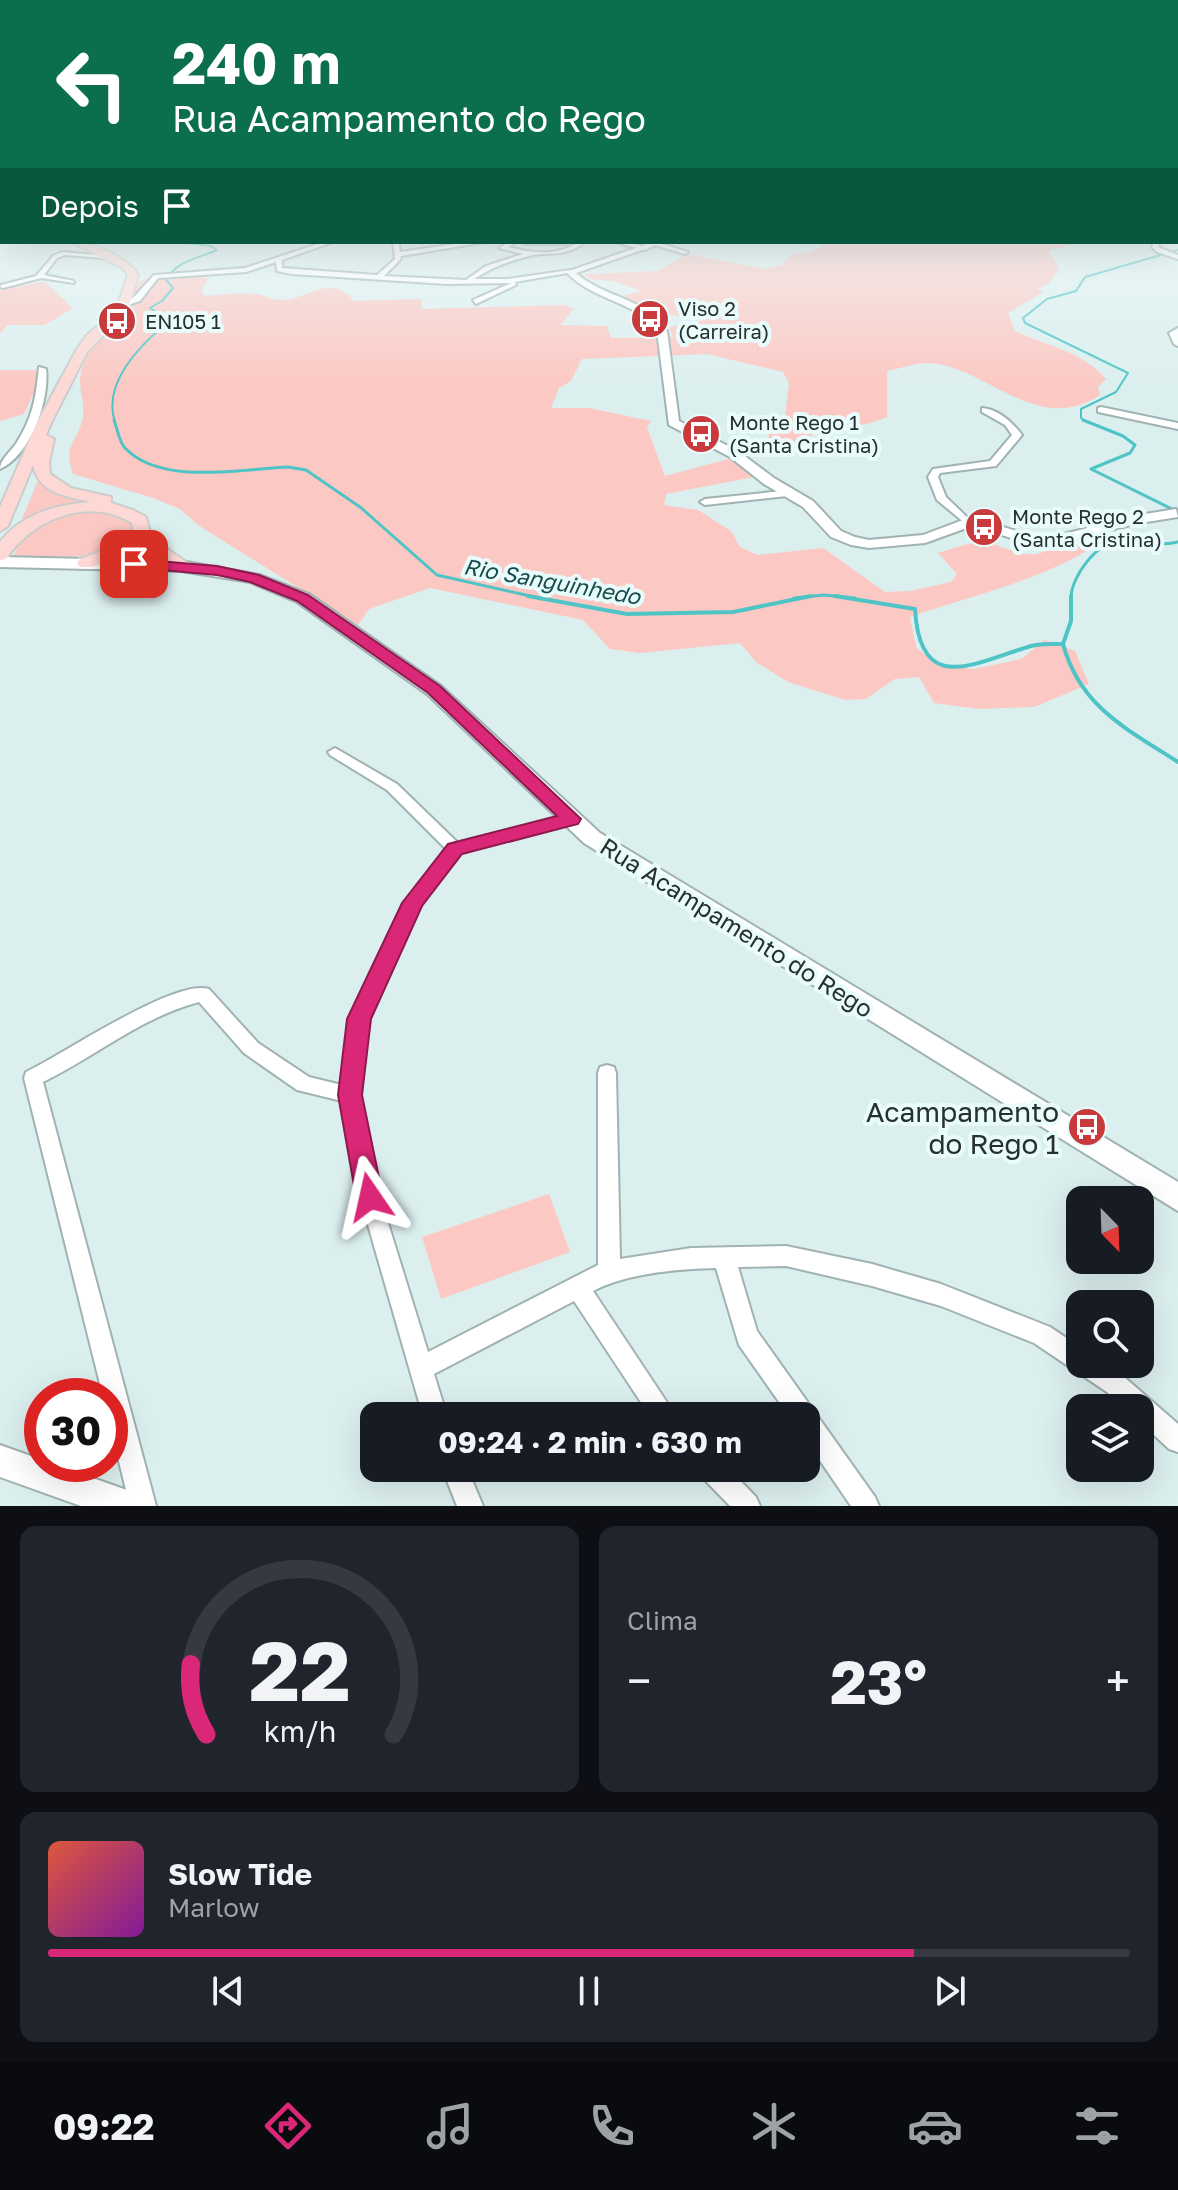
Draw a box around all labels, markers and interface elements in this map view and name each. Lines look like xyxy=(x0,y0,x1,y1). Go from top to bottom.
text: 240 m xyxy=(172,29,341,96)
icon: left xyxy=(40,32,144,136)
text: Rua Acampamento do Rego xyxy=(172,97,646,140)
icon: arrive xyxy=(155,184,199,228)
text: Depois xyxy=(40,188,139,224)
place label: Viso 2 (Carreira) xyxy=(678,296,769,343)
bus stop icon: Viso 2 (Carreira) xyxy=(629,298,671,340)
bus stop icon: EN105 1 xyxy=(96,300,138,342)
place label: EN105 1 xyxy=(145,309,221,333)
place label: Monte Rego 1 (Santa Cristina) xyxy=(729,410,879,457)
bus stop icon: Monte Rego 1 (Santa Cristina) xyxy=(680,413,722,455)
place label: Monte Rego 2 (Santa Cristina) xyxy=(1012,504,1162,551)
bus stop icon: Monte Rego 2 (Santa Cristina) xyxy=(963,506,1005,548)
pin xyxy=(100,530,168,598)
icon: arrive xyxy=(112,542,156,586)
water label: Rio Sanguinhedo xyxy=(462,552,644,610)
street label: Rua Acampamento do Rego xyxy=(595,831,879,1023)
place label: Acampamento do Rego 1 xyxy=(866,1095,1059,1160)
bus stop icon: Acampamento do Rego 1 xyxy=(1066,1106,1108,1148)
position arrow xyxy=(328,1155,412,1239)
north arrow xyxy=(1066,1186,1154,1274)
map controls xyxy=(1066,1186,1154,1482)
button: search xyxy=(1066,1290,1154,1378)
speed limit sign: 30 xyxy=(24,1378,128,1482)
button: layers xyxy=(1066,1394,1154,1482)
text: 09:24 · 2 min · 630 m xyxy=(438,1424,742,1460)
text: Clima xyxy=(627,1605,698,1636)
text: 22 xyxy=(249,1619,350,1719)
text: 23° xyxy=(830,1645,927,1717)
text: − xyxy=(627,1654,651,1707)
text: + xyxy=(1106,1654,1130,1707)
text: km/h xyxy=(263,1714,336,1748)
text: Slow Tide xyxy=(168,1856,312,1892)
text: Marlow xyxy=(168,1892,260,1923)
icon: previous xyxy=(206,1969,250,2013)
icon: pause xyxy=(567,1969,611,2013)
icon: next xyxy=(928,1969,972,2013)
icon: directions xyxy=(260,2098,316,2154)
icon: music xyxy=(422,2098,478,2154)
icon: phone xyxy=(584,2098,640,2154)
icon: climate xyxy=(746,2098,802,2154)
icon: car xyxy=(907,2098,963,2154)
icon: filters xyxy=(1069,2098,1125,2154)
text: 09:22 xyxy=(53,2105,155,2148)

